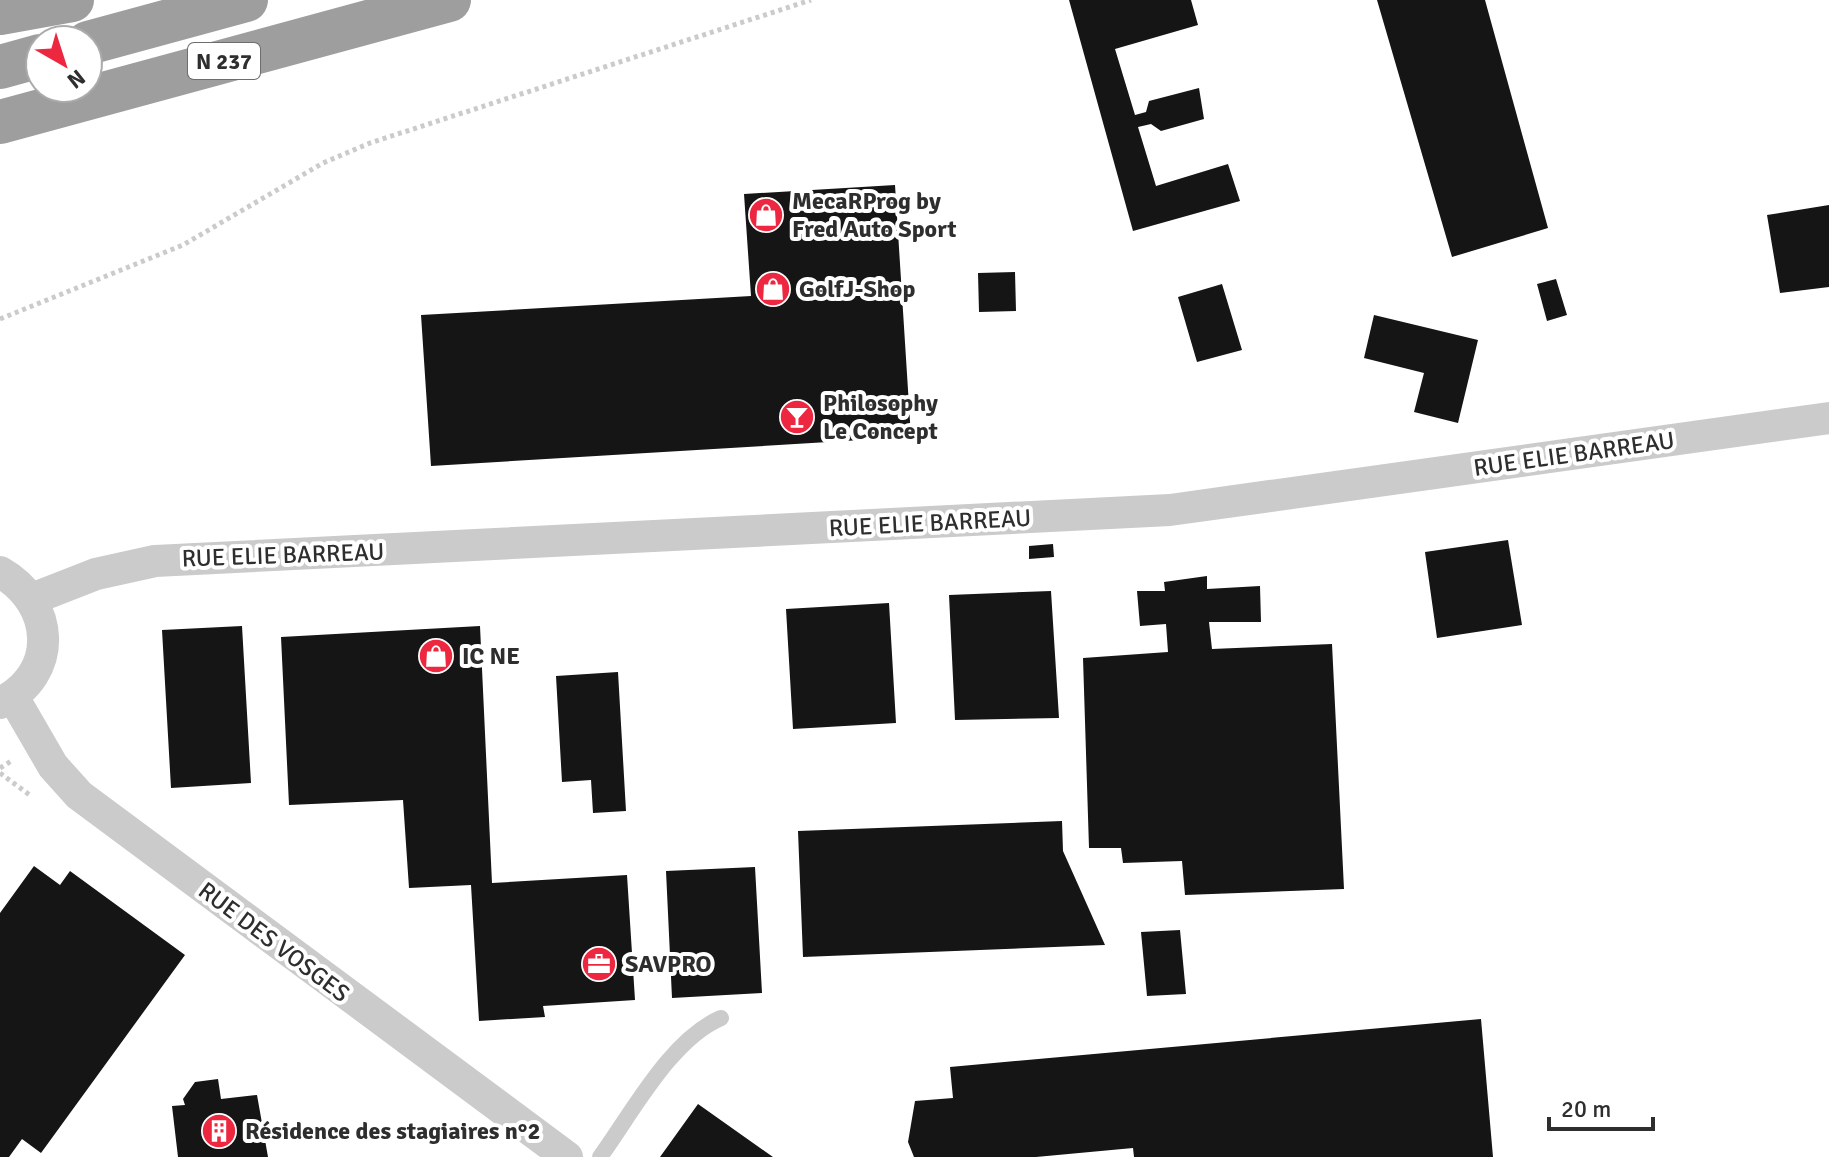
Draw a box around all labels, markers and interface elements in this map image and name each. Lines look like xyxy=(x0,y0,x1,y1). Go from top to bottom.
north arrow xyxy=(24,24,104,104)
road number: N 237 xyxy=(188,43,260,79)
text: N xyxy=(62,64,91,94)
place label: MecaRProg by Fred Auto Sport xyxy=(792,186,957,244)
shop icon: MecaRProg by Fred Auto Sport xyxy=(747,196,785,234)
shop icon: GolfJ-Shop xyxy=(754,270,792,308)
place label: GolfJ-Shop xyxy=(799,274,915,304)
place label: Philosophy Le Concept xyxy=(823,388,938,446)
bar icon: Philosophy Le Concept xyxy=(778,398,816,436)
street label: RUE ELIE BARREAU xyxy=(1472,425,1676,483)
street label: RUE ELIE BARREAU xyxy=(828,503,1032,543)
street label: RUE ELIE BARREAU xyxy=(181,536,385,574)
shop icon: IC NE xyxy=(417,637,455,675)
place label: IC NE xyxy=(462,641,520,671)
street label: RUE DES VOSGES xyxy=(192,875,356,1009)
office icon: SAVPRO xyxy=(580,945,618,983)
place label: SAVPRO xyxy=(625,949,712,979)
scale bar xyxy=(1549,1081,1653,1131)
text: 20 m xyxy=(1561,1094,1611,1124)
building icon: Résidence des stagiaires n°2 xyxy=(200,1112,238,1150)
place label: Résidence des stagiaires n°2 xyxy=(245,1116,540,1146)

